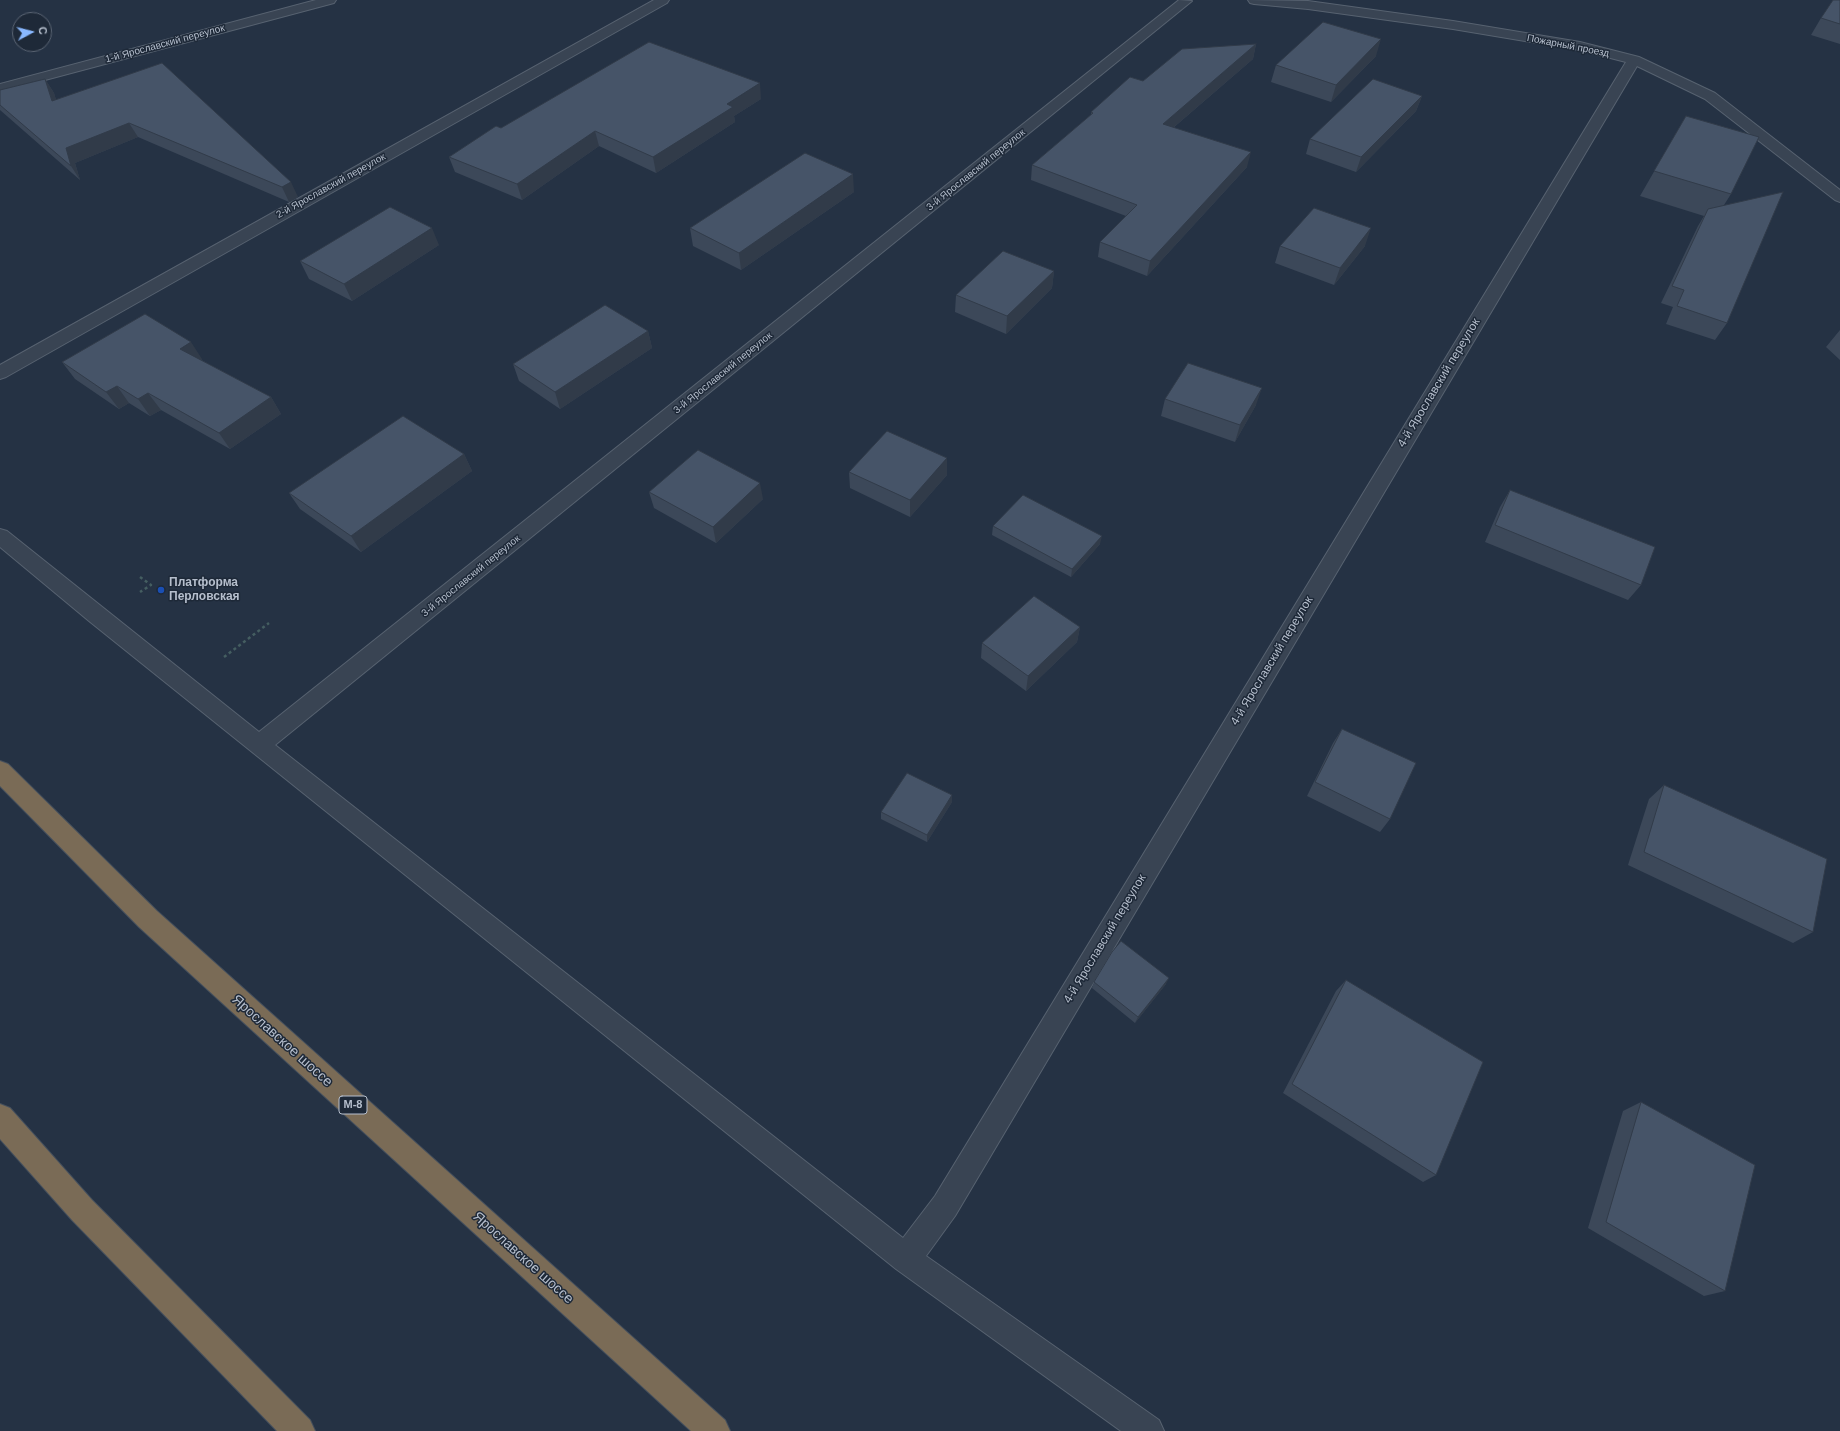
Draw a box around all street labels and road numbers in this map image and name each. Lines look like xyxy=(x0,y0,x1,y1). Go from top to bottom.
street label: 1-й Ярославский переулок xyxy=(104,22,226,66)
street label: Пожарный проезд xyxy=(1526,32,1610,60)
street label: 3-й Ярославский переулок xyxy=(924,127,1028,213)
street label: 2-й Ярославский переулок xyxy=(274,151,388,221)
street label: 4-й Ярославский переулок xyxy=(1395,316,1483,450)
street label: 3-й Ярославский переулок xyxy=(671,330,775,416)
street label: 3-й Ярославский переулок xyxy=(419,533,523,619)
street label: 4-й Ярославский переулок xyxy=(1228,594,1316,728)
street label: 4-й Ярославский переулок xyxy=(1061,872,1149,1006)
street label: Ярославское шоссе xyxy=(228,991,336,1091)
road number: М-8 xyxy=(339,1096,367,1114)
street label: Ярославское шоссе xyxy=(469,1208,577,1308)

